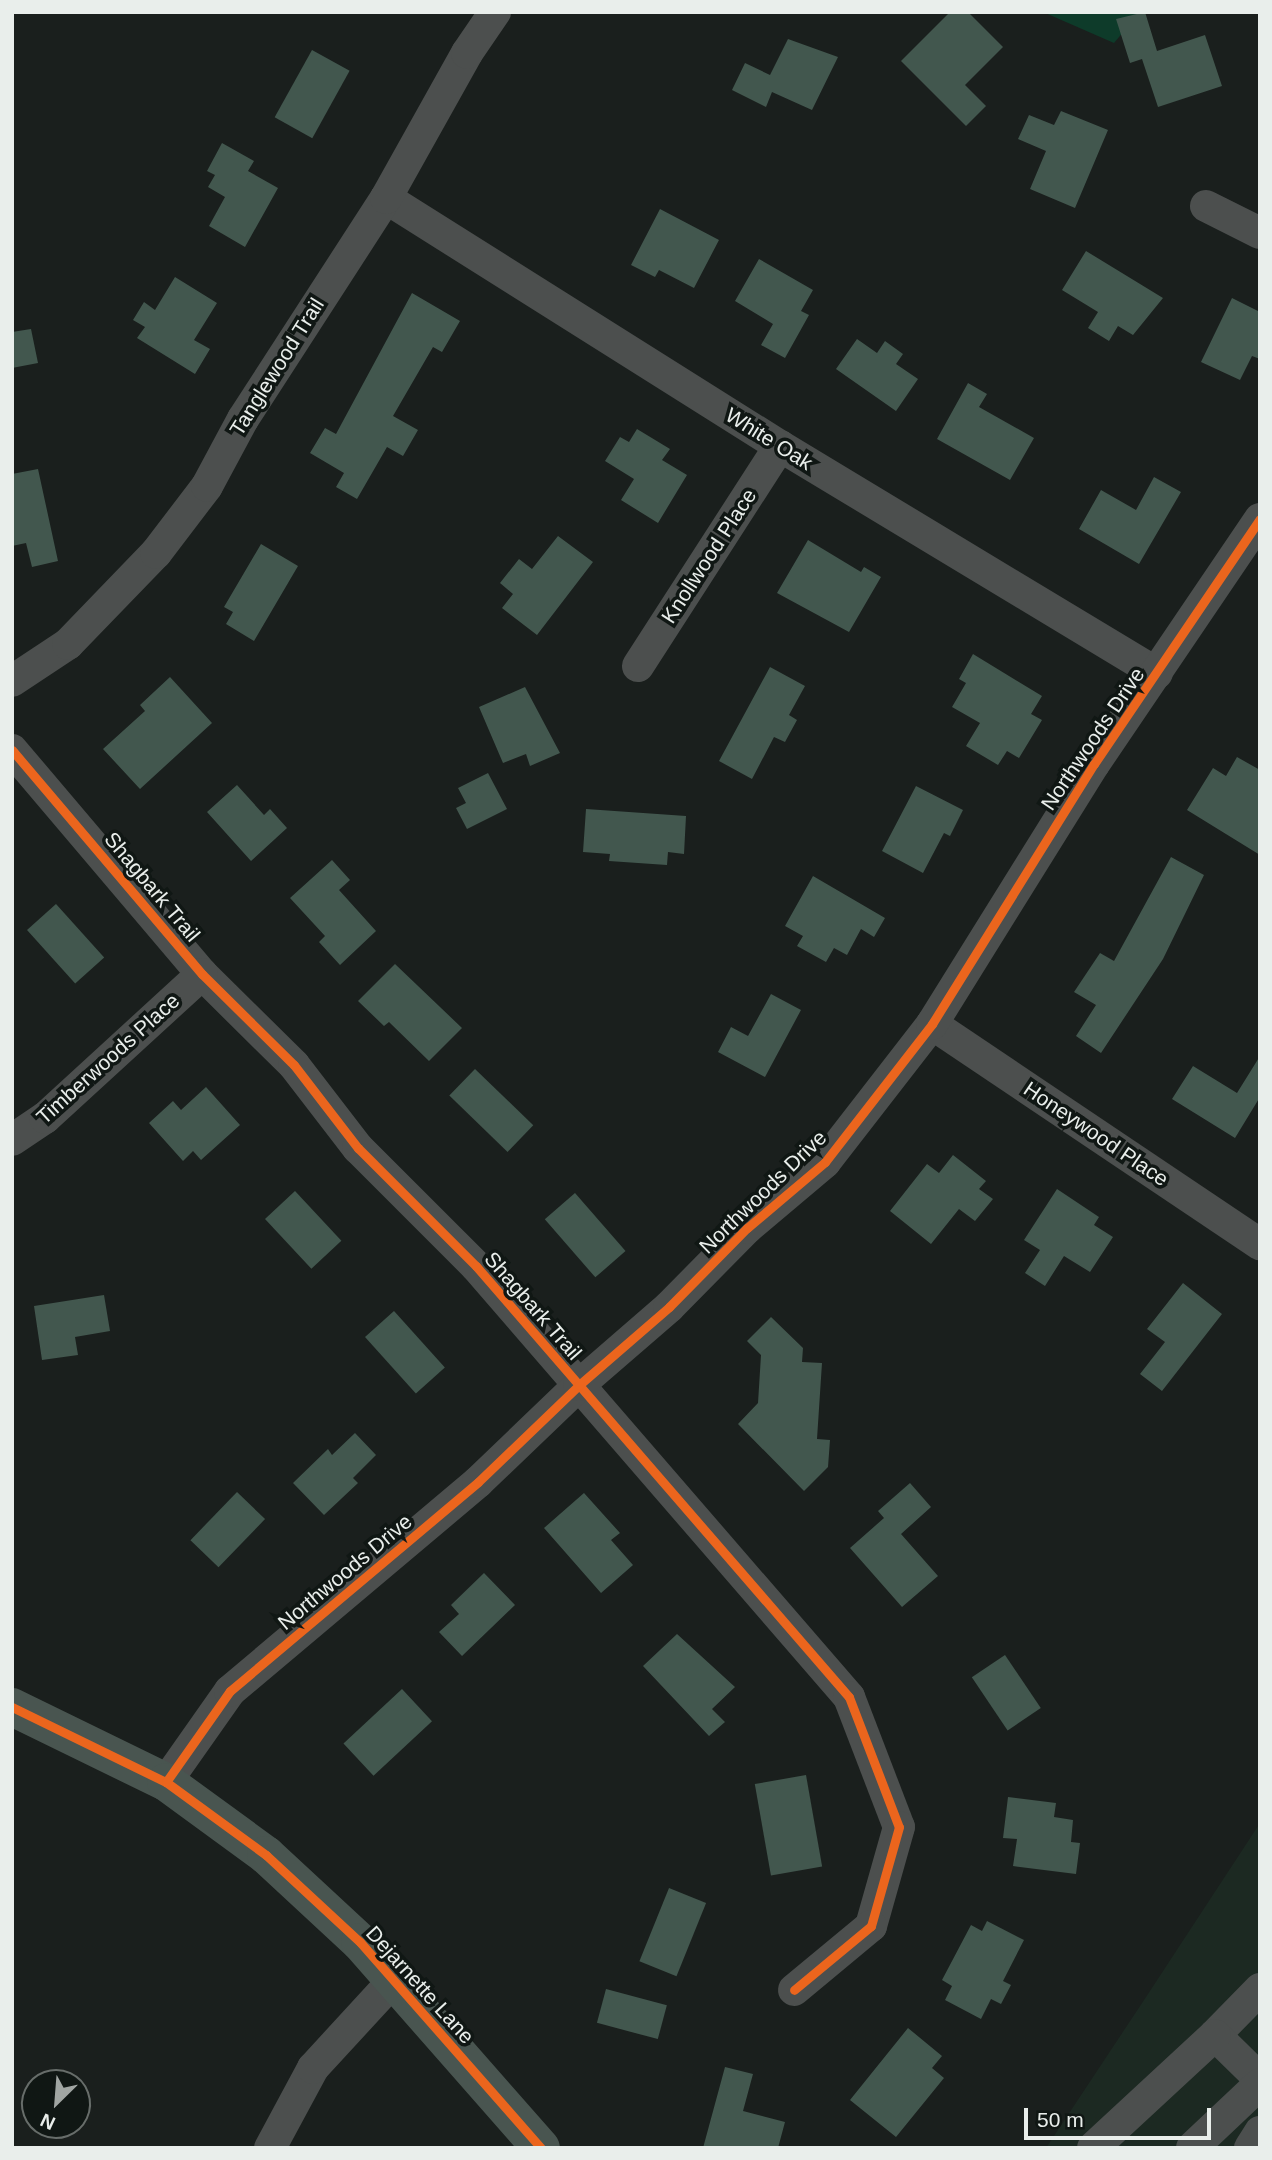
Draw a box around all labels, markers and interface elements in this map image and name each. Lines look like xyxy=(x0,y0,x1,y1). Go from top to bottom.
street label: Tanglewood Trail xyxy=(224,293,330,441)
street label: White Oak xyxy=(721,402,817,476)
street label: Knollwood Place xyxy=(656,484,762,628)
street label: Northwoods Drive xyxy=(1036,663,1150,815)
street label: Shagbark Trail xyxy=(99,827,205,947)
street label: Timberwoods Place xyxy=(31,988,185,1130)
street label: Honeywood Place xyxy=(1019,1076,1173,1192)
street label: Northwoods Drive xyxy=(694,1125,832,1259)
street label: Shagbark Trail xyxy=(479,1246,587,1366)
street label: Northwoods Drive xyxy=(273,1509,417,1635)
street label: Dejarnette Lane xyxy=(361,1921,479,2049)
north arrow xyxy=(21,2069,91,2139)
scale bar xyxy=(1027,2094,1214,2138)
text: 50 m xyxy=(1037,2108,1084,2131)
text: N xyxy=(37,2109,58,2134)

